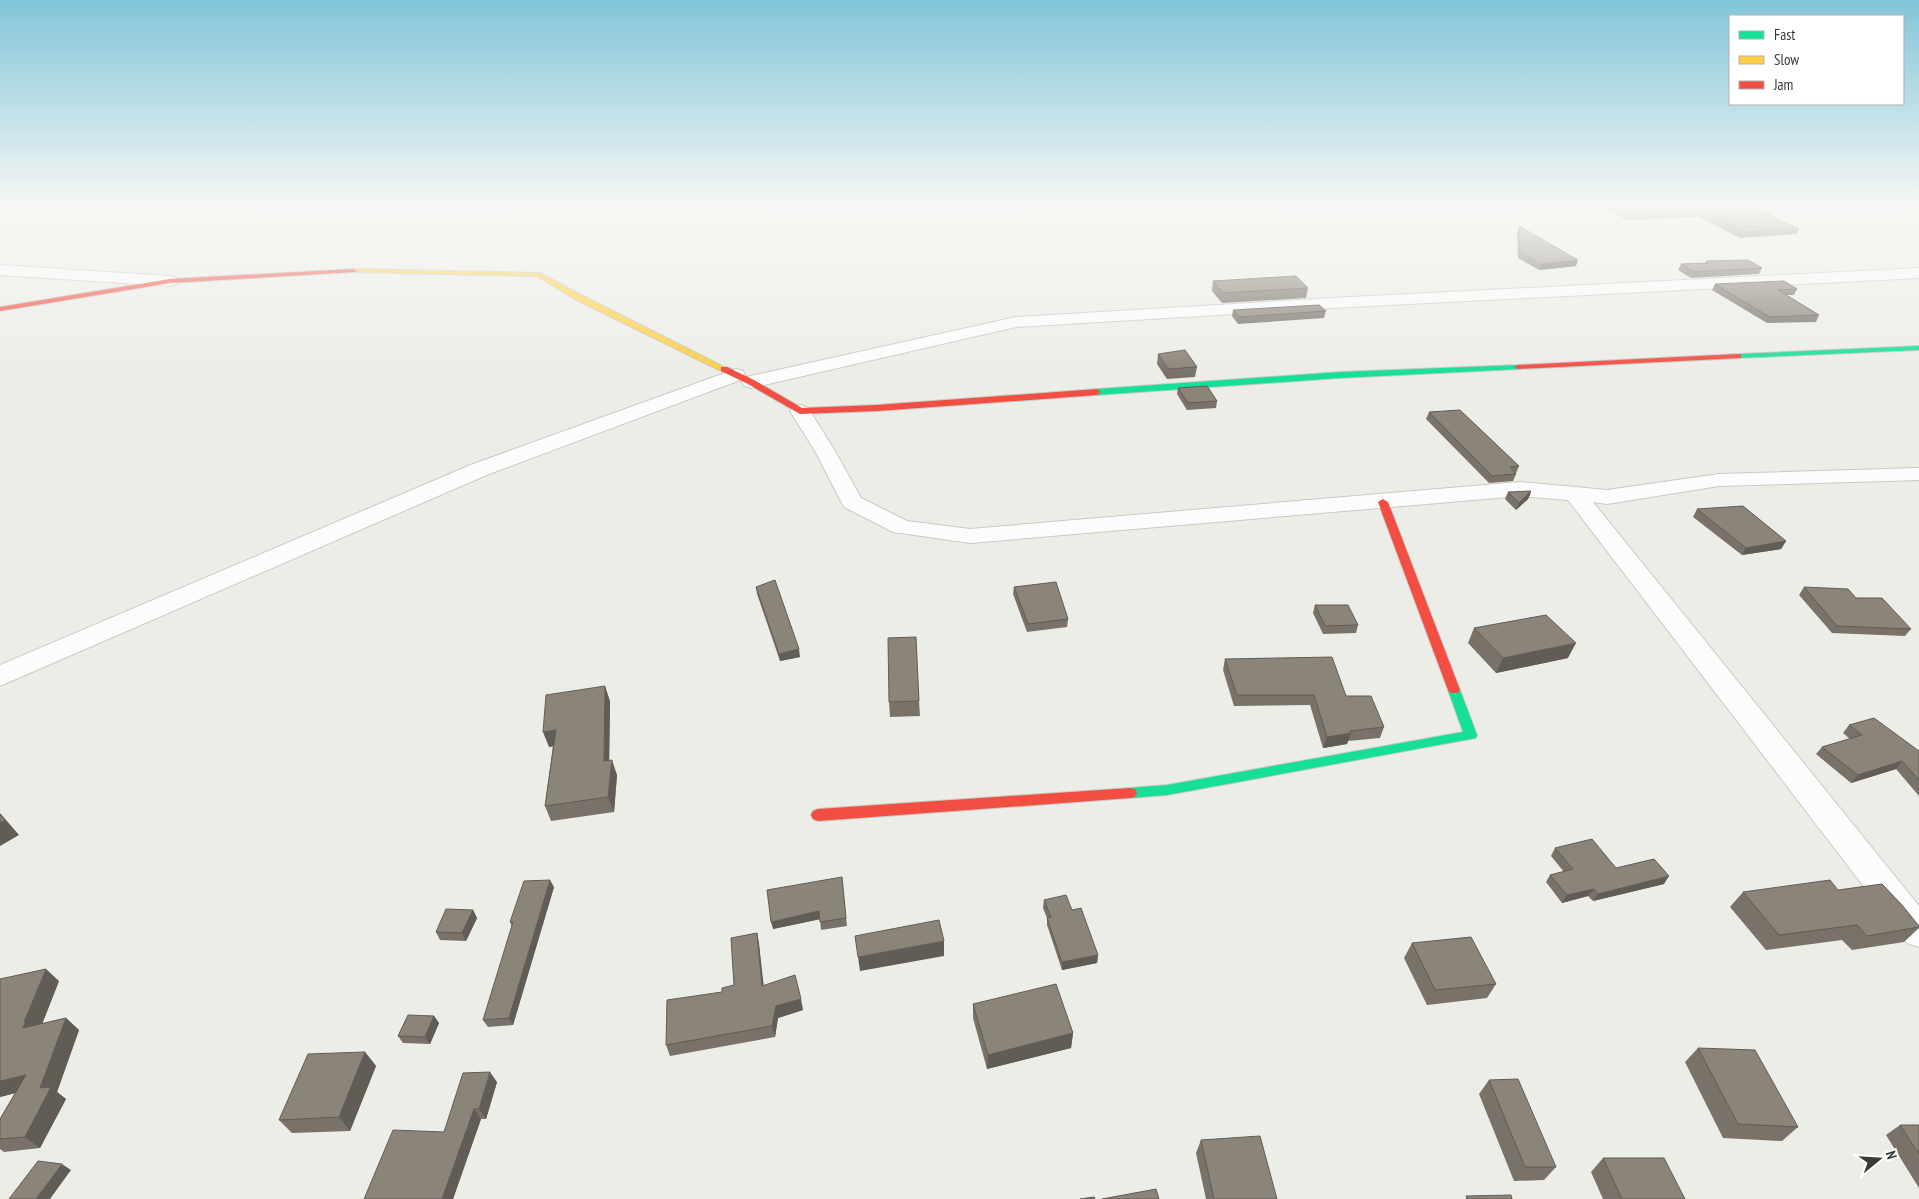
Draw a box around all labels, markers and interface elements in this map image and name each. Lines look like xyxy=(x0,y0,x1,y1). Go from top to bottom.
legend xyxy=(1729,15,1904,105)
text: Fast xyxy=(1774,25,1795,44)
text: Slow xyxy=(1774,50,1799,69)
text: Jam xyxy=(1773,75,1793,94)
north arrow xyxy=(1854,1134,1904,1184)
text: N xyxy=(1882,1149,1901,1161)

